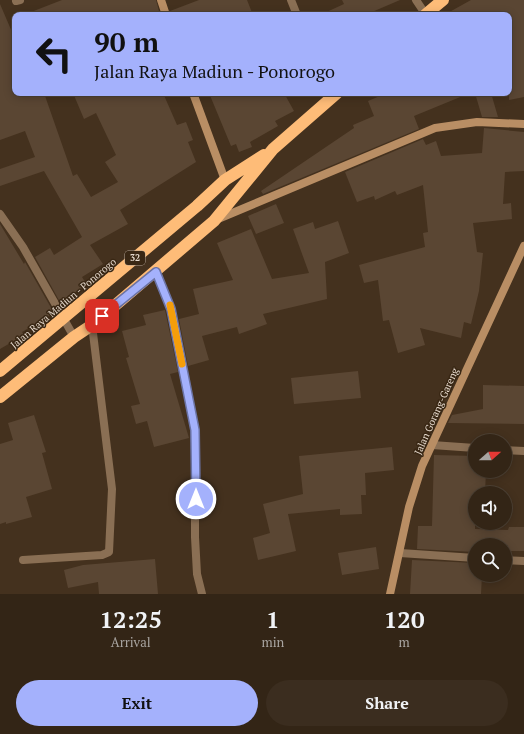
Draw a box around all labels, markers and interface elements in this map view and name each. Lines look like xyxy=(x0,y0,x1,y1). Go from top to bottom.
text: 90 m xyxy=(94,23,159,60)
icon: left xyxy=(28,28,80,80)
text: Jalan Raya Madiun - Ponorogo xyxy=(94,59,335,83)
road number: 32 xyxy=(125,251,145,265)
street label: Jalan Raya Madiun - Ponorogo xyxy=(8,255,119,351)
pin xyxy=(85,299,119,333)
icon: arrive xyxy=(91,305,113,327)
street label: Jalan Gorang-Gareng xyxy=(411,365,462,457)
north arrow xyxy=(468,434,512,478)
map controls xyxy=(468,434,512,582)
position arrow xyxy=(175,478,217,520)
button: sound xyxy=(468,486,512,530)
button: search xyxy=(468,538,512,582)
text: 12:25 xyxy=(99,603,162,635)
text: 1 xyxy=(266,603,280,635)
text: 120 xyxy=(384,603,424,635)
text: Arrival xyxy=(111,633,151,651)
text: min xyxy=(261,633,284,651)
text: m xyxy=(399,633,410,651)
button: Exit xyxy=(16,680,258,726)
button: Share xyxy=(266,680,508,726)

